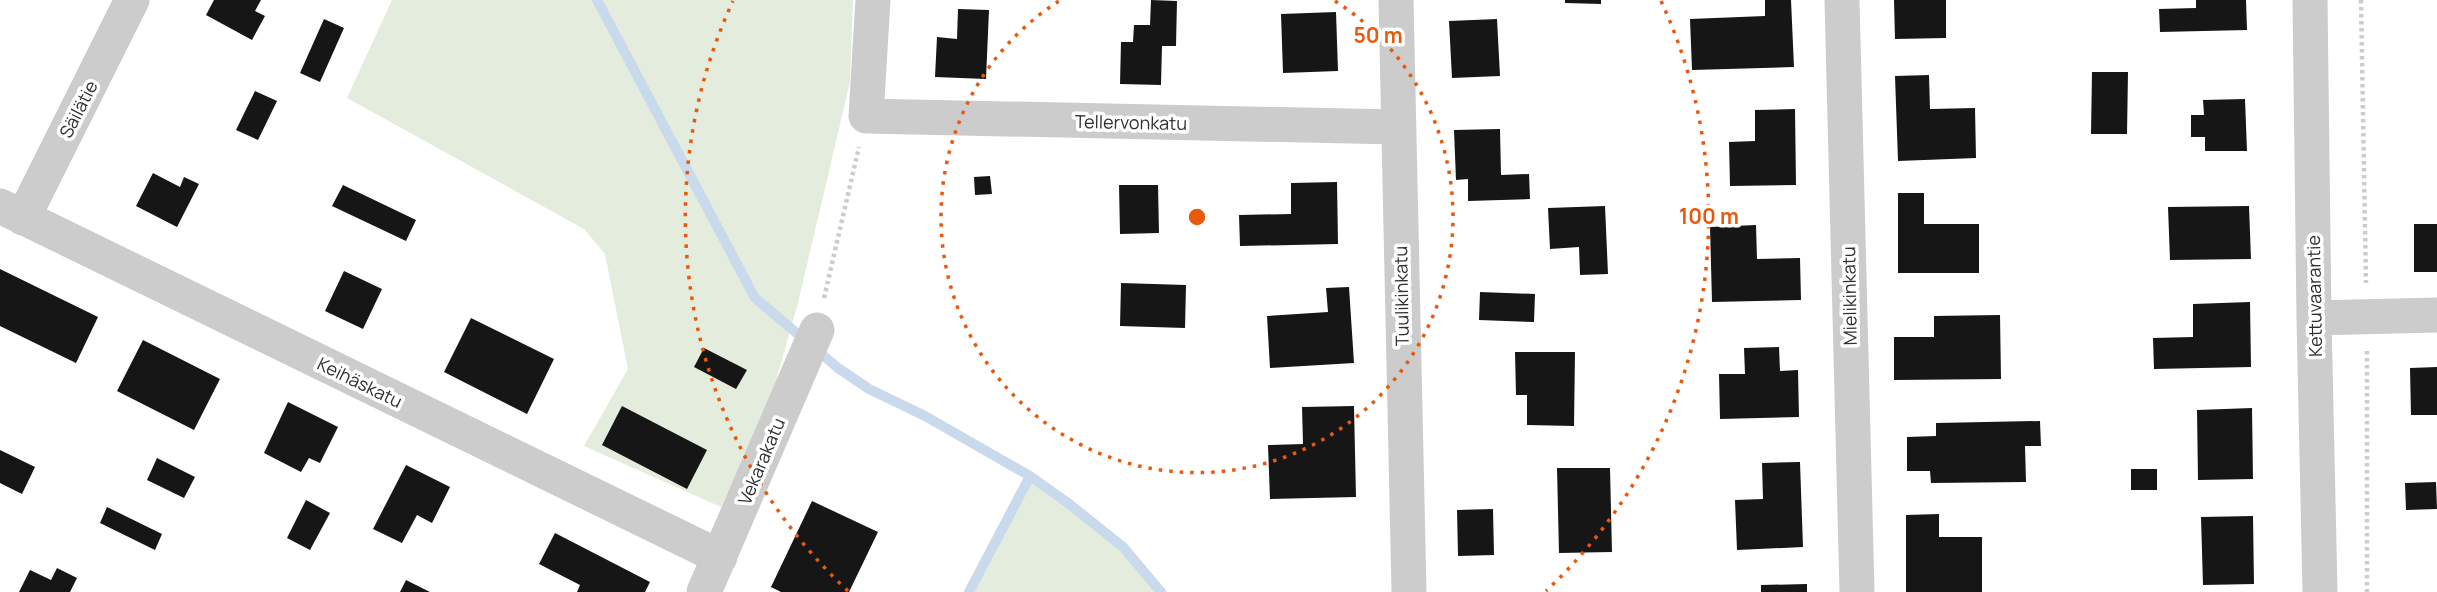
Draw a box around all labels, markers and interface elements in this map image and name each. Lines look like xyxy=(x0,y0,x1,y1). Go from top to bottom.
text: 50 m xyxy=(1353,21,1403,49)
street label: Säilätie xyxy=(53,76,103,142)
street label: Tellervonkatu xyxy=(1075,109,1187,135)
text: 100 m xyxy=(1679,202,1739,230)
centre of rings xyxy=(1185,205,1209,229)
street label: Kettuvaarantie xyxy=(2301,235,2327,357)
street label: Tuulikinkatu xyxy=(1388,246,1414,346)
street label: Mielikinkatu xyxy=(1836,246,1862,346)
street label: Keihäskatu xyxy=(314,351,406,413)
street label: Vekarakatu xyxy=(732,414,790,508)

